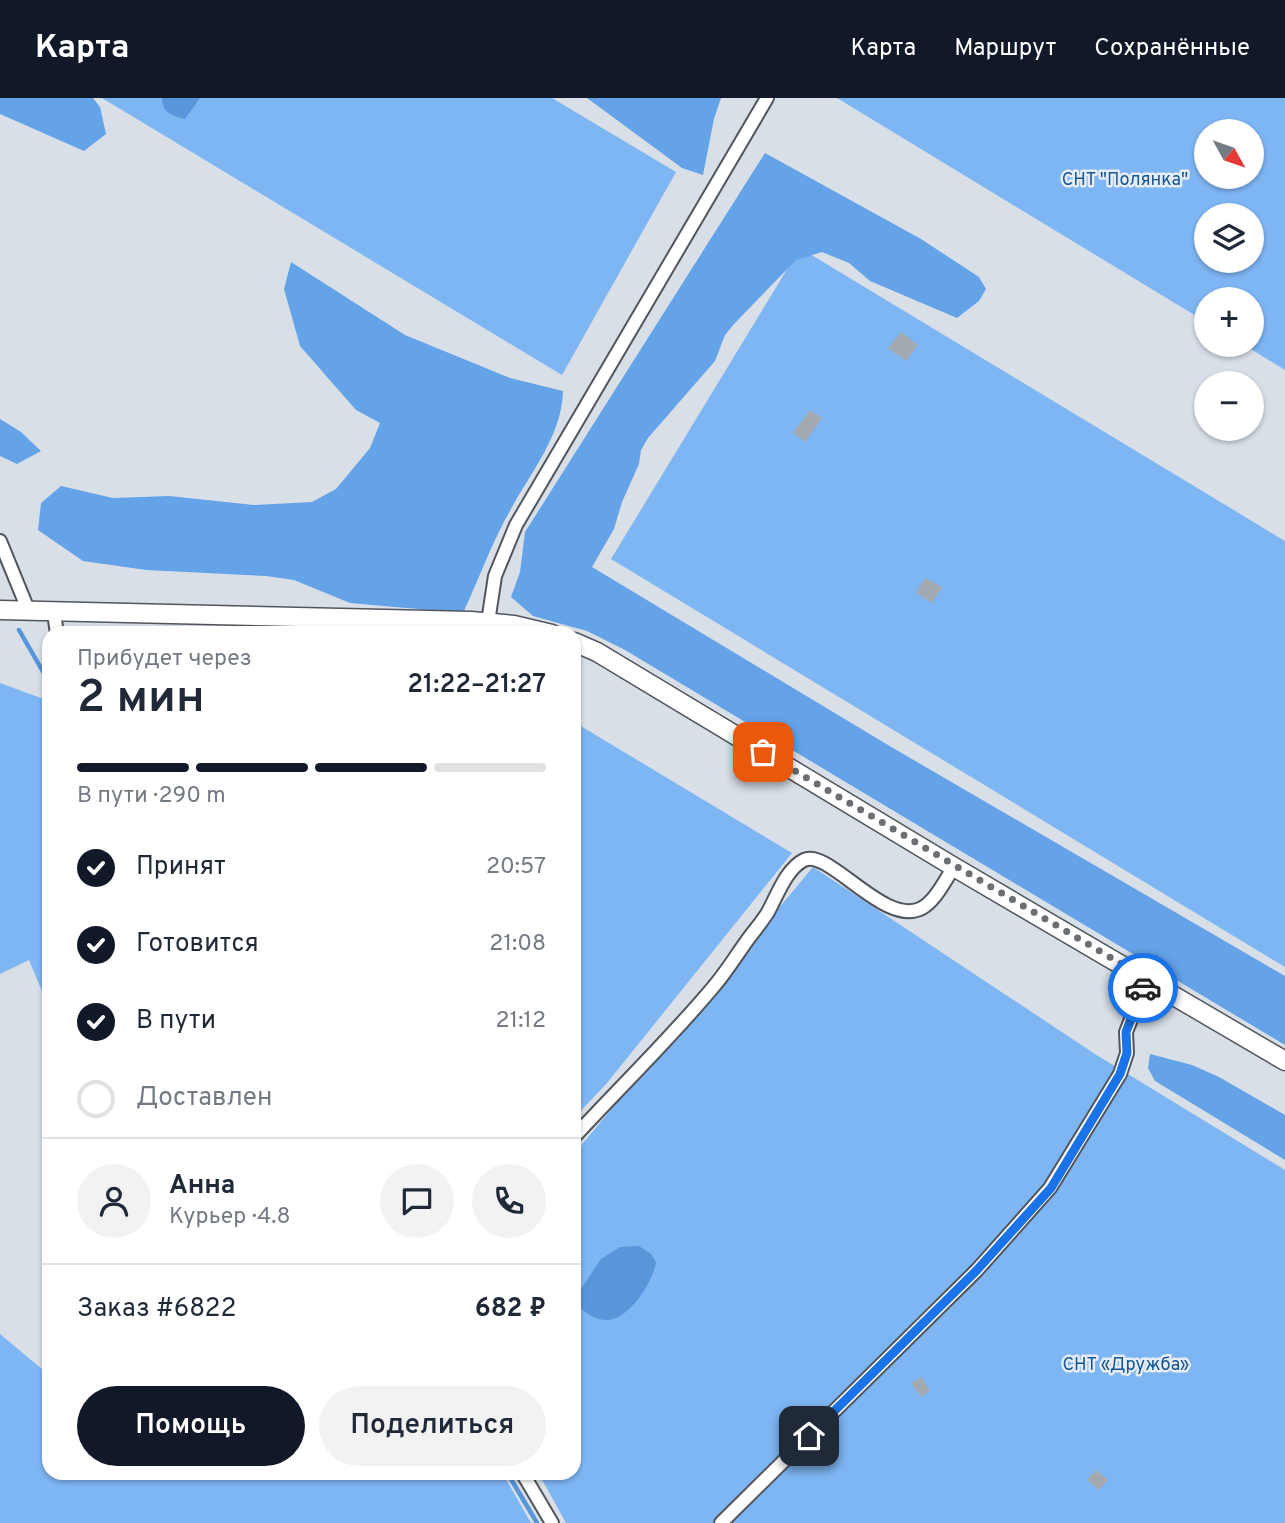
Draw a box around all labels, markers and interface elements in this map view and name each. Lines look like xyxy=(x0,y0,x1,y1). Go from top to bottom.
text: Карта xyxy=(35,28,129,70)
text: Карта xyxy=(850,34,916,64)
text: Маршрут xyxy=(954,34,1056,64)
text: Сохранённые xyxy=(1094,34,1250,64)
north arrow xyxy=(1194,119,1264,189)
map controls xyxy=(1194,119,1264,441)
park label: СНТ "Полянка" xyxy=(1062,169,1188,192)
button: layers xyxy=(1194,203,1264,273)
button: + xyxy=(1194,287,1264,357)
button: − xyxy=(1194,371,1264,441)
text: Прибудет через xyxy=(77,645,252,674)
text: 21:22–21:27 xyxy=(407,669,546,702)
text: 2 мин xyxy=(77,670,205,729)
pin xyxy=(733,722,793,782)
icon: bag xyxy=(744,733,782,771)
text: В пути · 290 m xyxy=(77,782,226,811)
icon: check xyxy=(77,849,115,887)
text: Принят xyxy=(136,851,226,884)
text: 20:57 xyxy=(486,853,546,882)
icon: check xyxy=(77,926,115,964)
text: Готовится xyxy=(136,928,259,961)
text: 21:08 xyxy=(489,930,546,959)
courier xyxy=(1108,953,1178,1023)
icon: car xyxy=(1124,969,1162,1007)
icon: check xyxy=(77,1003,115,1041)
text: В пути xyxy=(136,1005,216,1038)
text: 21:12 xyxy=(496,1007,546,1036)
text: Доставлен xyxy=(136,1082,272,1115)
button: person xyxy=(77,1164,151,1238)
button: chat xyxy=(380,1164,454,1238)
button: phone xyxy=(472,1164,546,1238)
text: Анна xyxy=(169,1170,235,1203)
text: Курьер · 4.8 xyxy=(169,1203,291,1232)
text: Заказ #6822 xyxy=(77,1293,236,1326)
text: 682 ₽ xyxy=(475,1293,546,1326)
park label: СНТ «Дружба» xyxy=(1063,1354,1189,1377)
button: Помощь xyxy=(77,1386,305,1466)
button: Поделиться xyxy=(319,1386,546,1466)
pin xyxy=(779,1406,839,1466)
icon: home xyxy=(790,1417,828,1455)

